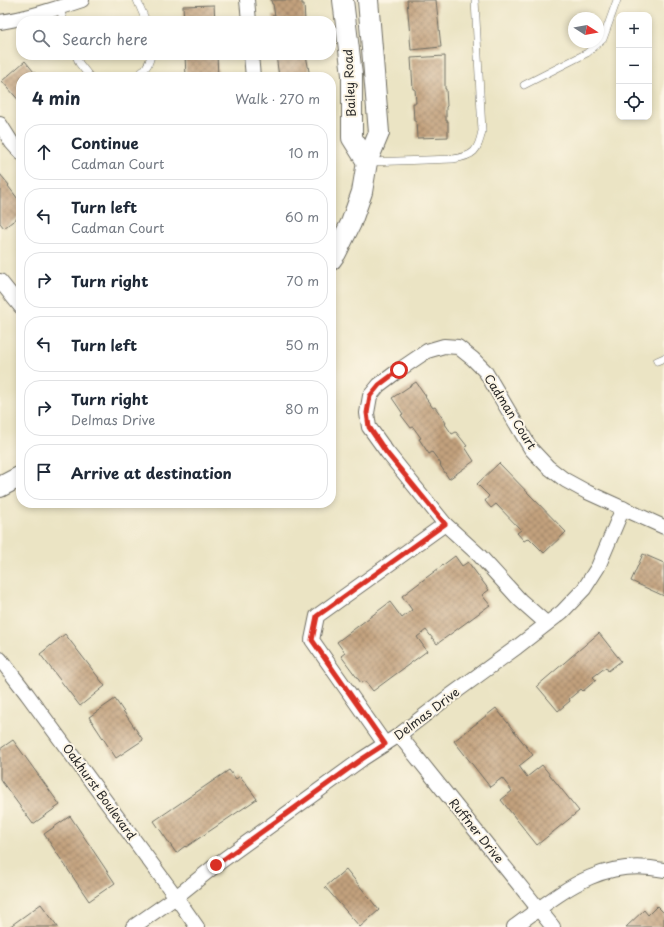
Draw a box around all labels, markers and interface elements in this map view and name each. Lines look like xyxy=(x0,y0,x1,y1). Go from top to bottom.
north arrow xyxy=(568,12,604,48)
map controls xyxy=(616,12,652,120)
button: + xyxy=(616,12,652,48)
search box xyxy=(16,16,336,60)
icon: search xyxy=(30,27,52,49)
text: Search here xyxy=(62,27,148,50)
button: − xyxy=(616,48,652,84)
street label: Bailey Road xyxy=(338,49,360,118)
button: locate xyxy=(616,84,652,120)
text: 4 min xyxy=(32,85,80,111)
text: Walk · 270 m xyxy=(235,89,320,108)
text: Continue xyxy=(71,131,139,154)
icon: ahead xyxy=(33,141,55,163)
text: 10 m xyxy=(289,143,319,162)
text: Cadman Court xyxy=(71,154,164,173)
text: Turn left xyxy=(71,195,137,218)
icon: left xyxy=(33,205,55,227)
text: 60 m xyxy=(285,207,319,226)
text: Cadman Court xyxy=(71,218,164,237)
icon: right xyxy=(33,269,55,291)
text: Turn right xyxy=(71,269,148,292)
text: 70 m xyxy=(286,271,319,290)
icon: left xyxy=(33,333,55,355)
text: Turn left xyxy=(71,333,137,356)
text: 50 m xyxy=(285,335,319,354)
route start xyxy=(390,361,408,379)
street label: Cadman Court xyxy=(480,370,541,453)
text: Turn right xyxy=(71,387,148,410)
icon: right xyxy=(33,397,55,419)
text: 80 m xyxy=(285,399,319,418)
text: Delmas Drive xyxy=(71,410,155,429)
icon: arrive xyxy=(33,461,55,483)
text: Arrive at destination xyxy=(71,461,232,484)
street label: Delmas Drive xyxy=(390,682,463,744)
street label: Oakhurst Boulevard xyxy=(59,740,141,844)
street label: Ruffner Drive xyxy=(445,794,508,866)
route end xyxy=(207,856,225,874)

